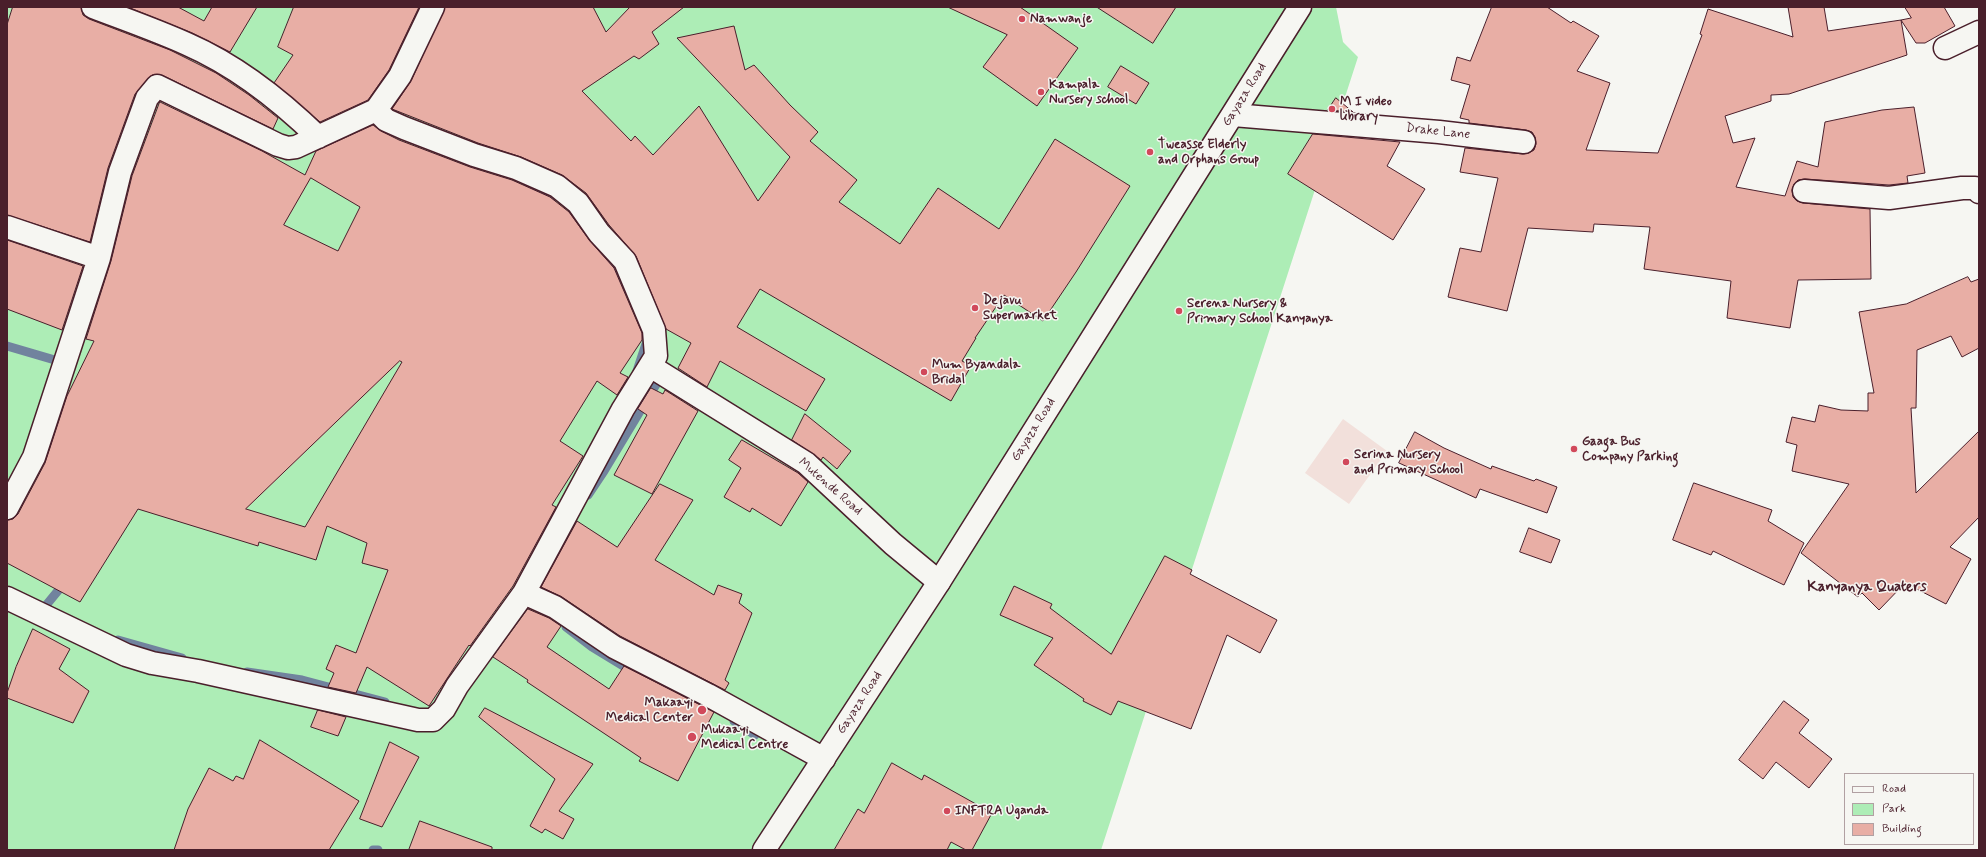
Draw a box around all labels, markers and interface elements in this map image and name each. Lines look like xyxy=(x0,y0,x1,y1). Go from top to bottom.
place label: Namwanje xyxy=(1030,11,1092,27)
marker: Namwanje xyxy=(1017,14,1027,24)
street label: Gayaza Road xyxy=(1219,60,1271,130)
place label: Kampala Nursery school xyxy=(1049,77,1128,108)
marker: Kampala Nursery school xyxy=(1036,87,1046,97)
place label: M I video library xyxy=(1340,94,1392,125)
marker: M I video library xyxy=(1327,104,1337,114)
street label: Drake Lane xyxy=(1405,121,1471,143)
place label: Tweasse Elderly and Orphans Group xyxy=(1158,137,1259,168)
marker: Tweasse Elderly and Orphans Group xyxy=(1145,147,1155,157)
place label: Dejavu Supermarket xyxy=(983,293,1057,324)
place label: Serena Nursery & Primary School Kanyanya xyxy=(1187,296,1332,327)
marker: Dejavu Supermarket xyxy=(970,303,980,313)
marker: Serena Nursery & Primary School Kanyanya xyxy=(1174,306,1184,316)
place label: Mum Byandala Bridal xyxy=(932,357,1020,388)
marker: Mum Byandala Bridal xyxy=(919,367,929,377)
street label: Gayaza Road xyxy=(1008,395,1060,465)
place label: Gaaga Bus Company Parking xyxy=(1582,434,1678,465)
marker: Gaaga Bus Company Parking xyxy=(1569,444,1579,454)
place label: Serina Nursery and Primary School xyxy=(1354,447,1463,478)
street label: Mutende Road xyxy=(795,455,865,519)
marker: Serina Nursery and Primary School xyxy=(1341,457,1351,467)
district label: Kanyanya Quaters xyxy=(1807,579,1927,597)
street label: Gayaza Road xyxy=(834,669,886,737)
place label: Makaayi Medical Center xyxy=(606,695,693,726)
marker: Makaayi Medical Center xyxy=(696,704,708,716)
place label: Mukaayi Medical Centre xyxy=(701,722,788,753)
marker: Mukaayi Medical Centre xyxy=(686,731,698,743)
legend xyxy=(1844,773,1974,845)
text: Road xyxy=(1882,781,1906,797)
text: Park xyxy=(1882,801,1906,817)
place label: INFTRA Uganda xyxy=(955,803,1048,819)
marker: INFTRA Uganda xyxy=(942,806,952,816)
text: Building xyxy=(1882,821,1922,837)

